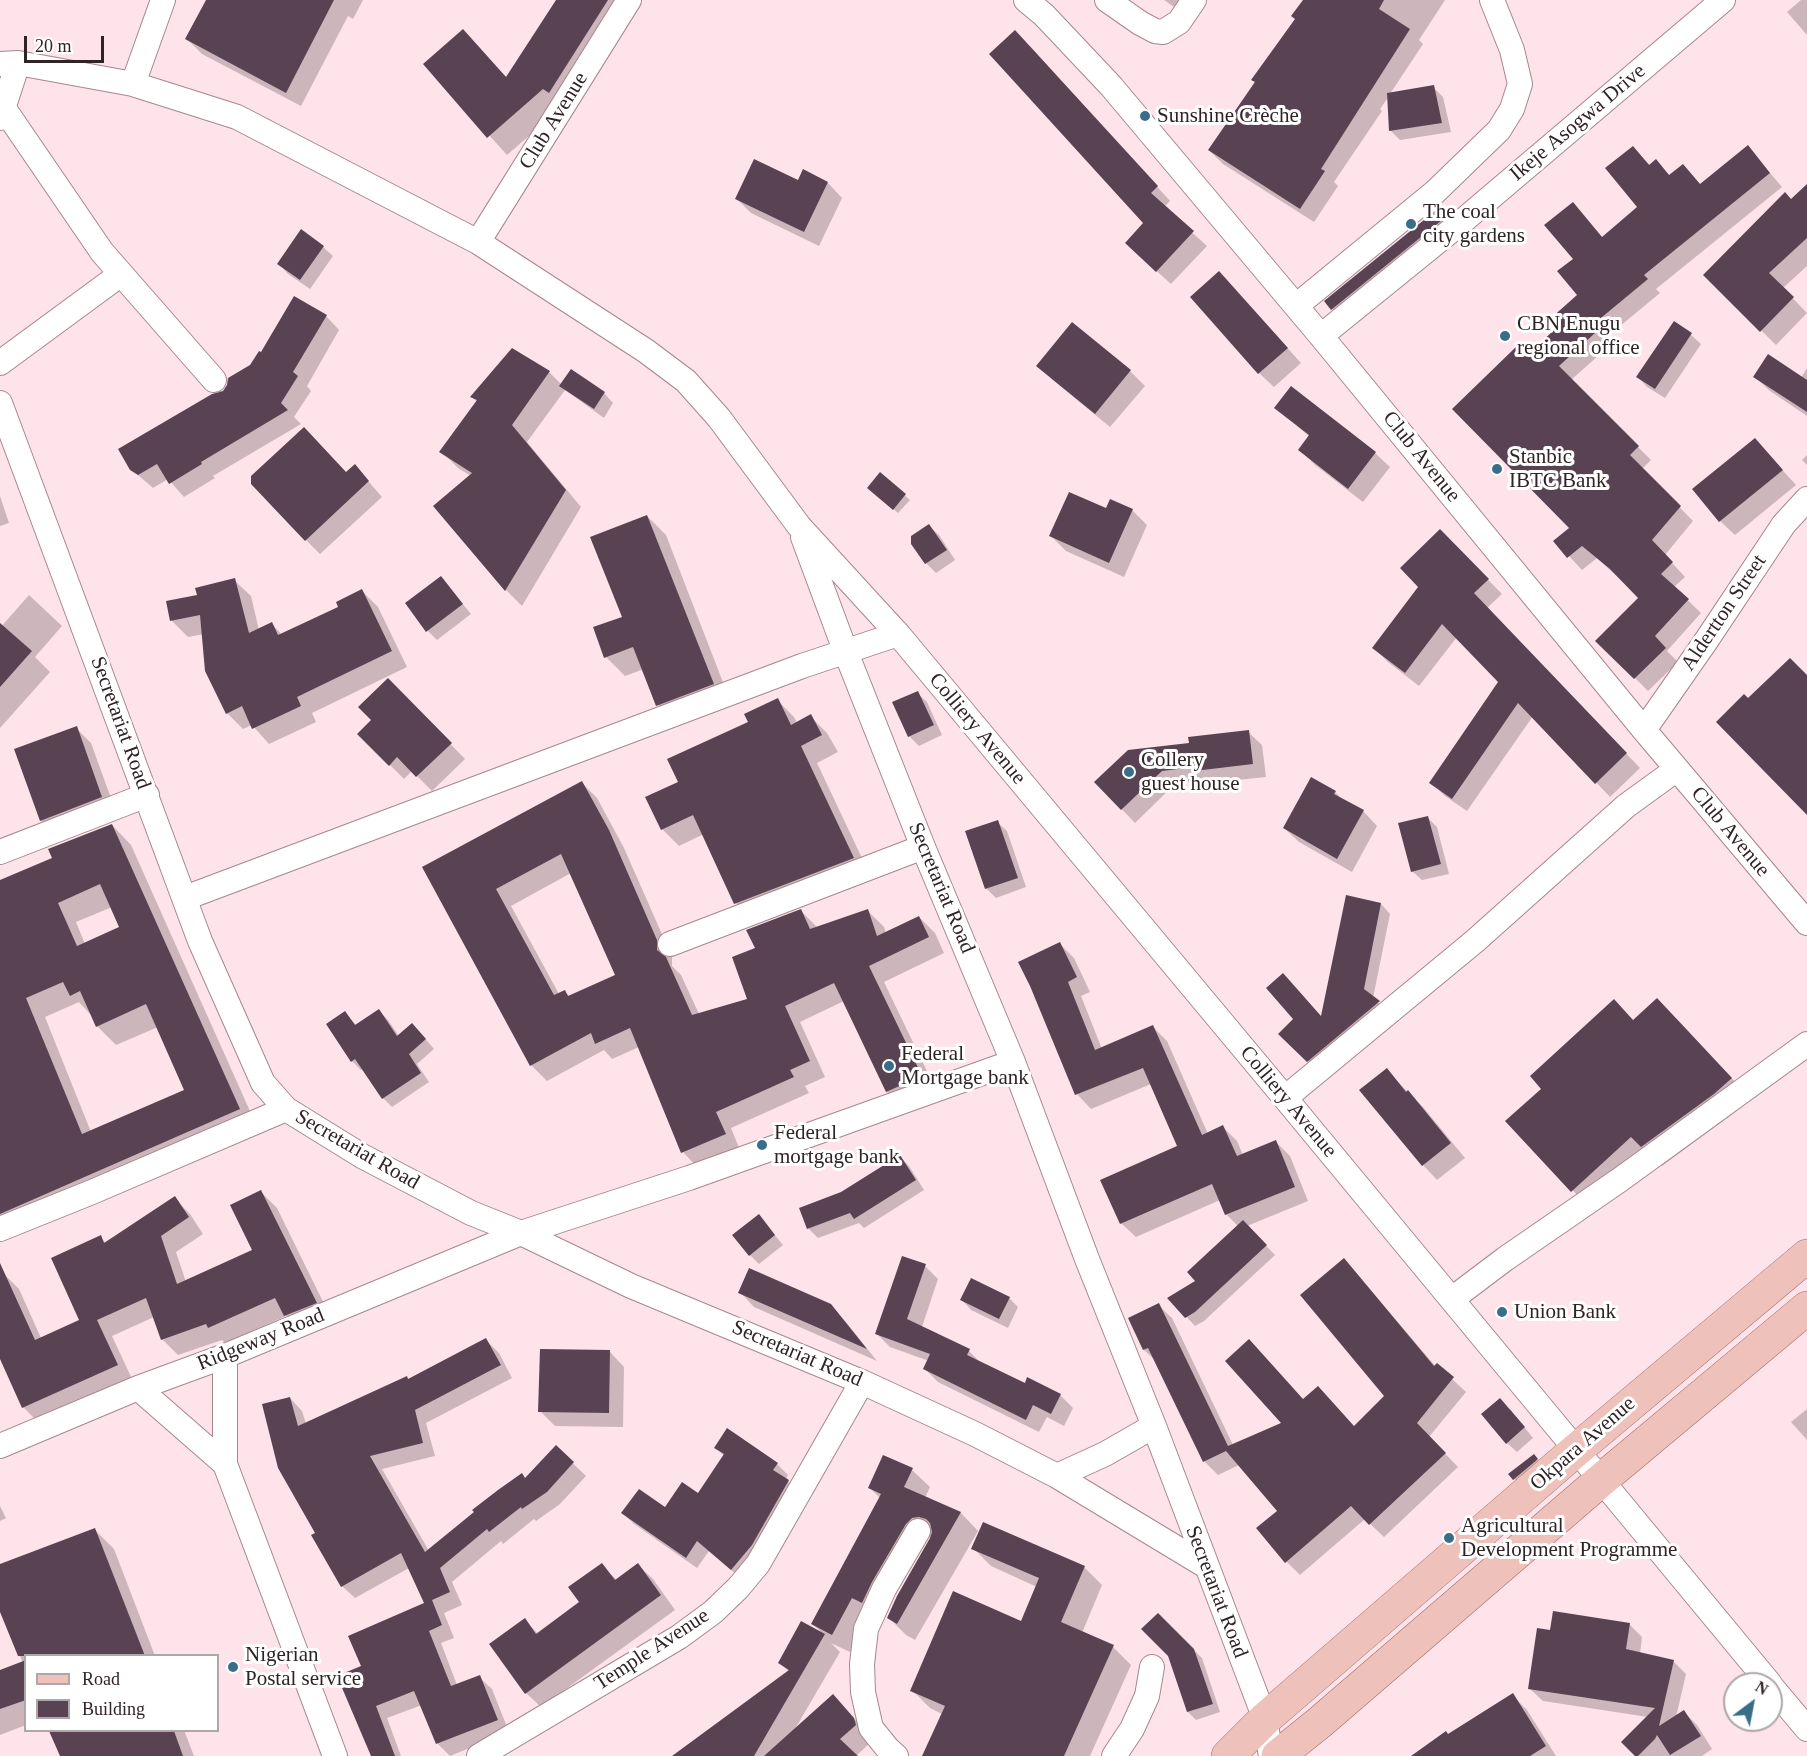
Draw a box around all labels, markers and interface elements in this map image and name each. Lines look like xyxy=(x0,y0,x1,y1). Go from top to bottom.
scale bar xyxy=(27,24,106,62)
text: 20 m xyxy=(35,36,72,56)
street label: Ikeje Asogwa Drive xyxy=(1505,59,1651,187)
street label: Club Avenue xyxy=(514,68,594,174)
place label: Sunshine Crèche xyxy=(1157,103,1299,129)
marker: Sunshine Crèche xyxy=(1138,109,1152,123)
place label: The coal city gardens xyxy=(1423,199,1525,249)
marker: The coal city gardens xyxy=(1404,217,1418,231)
place label: CBN Enugu regional office xyxy=(1517,311,1640,361)
marker: CBN Enugu regional office xyxy=(1498,329,1512,343)
street label: Club Avenue xyxy=(1377,406,1465,508)
place label: Stanbic IBTC Bank xyxy=(1509,444,1606,494)
marker: Stanbic IBTC Bank xyxy=(1490,462,1504,476)
street label: Aldertton Street xyxy=(1676,550,1772,676)
street label: Secretariat Road xyxy=(84,653,156,793)
street label: Colliery Avenue xyxy=(923,668,1031,790)
place label: Collery guest house xyxy=(1141,747,1240,797)
marker: Collery guest house xyxy=(1122,765,1136,779)
street label: Club Avenue xyxy=(1685,782,1775,882)
street label: Secretariat Road xyxy=(902,819,980,957)
place label: Federal Mortgage bank xyxy=(901,1041,1029,1091)
street label: Colliery Avenue xyxy=(1234,1041,1342,1163)
marker: Federal Mortgage bank xyxy=(882,1059,896,1073)
street label: Secretariat Road xyxy=(290,1104,424,1196)
place label: Federal mortgage bank xyxy=(774,1120,899,1170)
marker: Federal mortgage bank xyxy=(755,1138,769,1152)
place label: Union Bank xyxy=(1514,1299,1616,1325)
street label: Ridgeway Road xyxy=(194,1303,328,1377)
marker: Union Bank xyxy=(1495,1305,1509,1319)
street label: Secretariat Road xyxy=(728,1315,866,1393)
street label: Okpara Avenue xyxy=(1525,1392,1641,1496)
place label: Agricultural Development Programme xyxy=(1461,1513,1677,1563)
street label: Secretariat Road xyxy=(1179,1522,1253,1662)
marker: Agricultural Development Programme xyxy=(1442,1531,1456,1545)
street label: Temple Avenue xyxy=(590,1604,714,1696)
place label: Nigerian Postal service xyxy=(245,1642,361,1692)
legend xyxy=(24,1654,219,1732)
marker: Nigerian Postal service xyxy=(226,1660,240,1674)
text: Road xyxy=(82,1669,120,1689)
north arrow xyxy=(1723,1672,1783,1732)
text: N xyxy=(1752,1678,1771,1698)
text: Building xyxy=(82,1699,145,1719)

